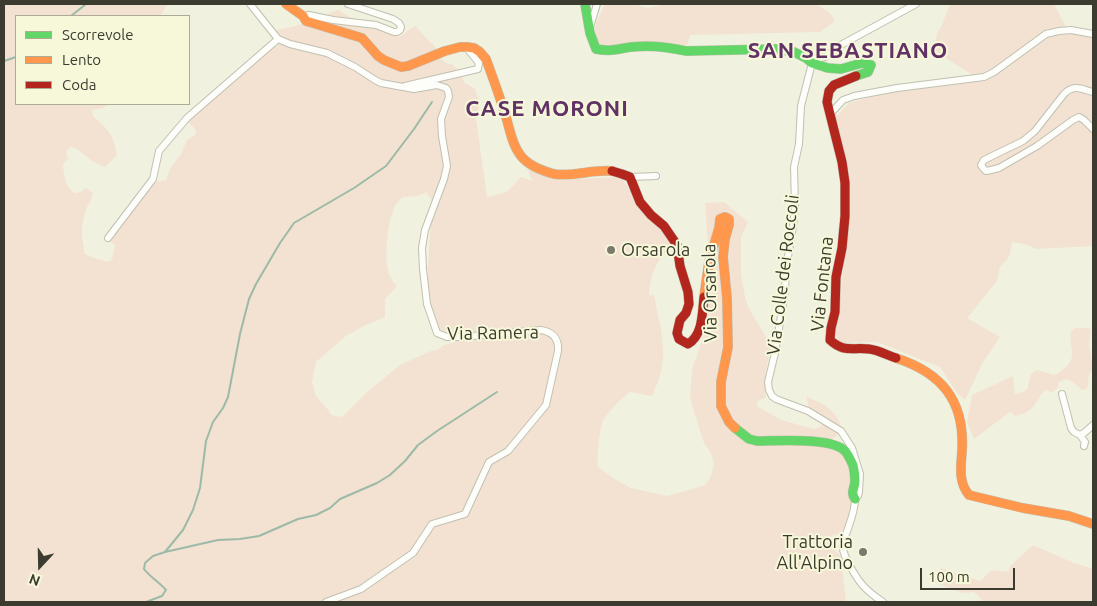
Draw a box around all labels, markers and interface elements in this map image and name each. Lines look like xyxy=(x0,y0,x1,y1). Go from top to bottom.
legend xyxy=(15,15,190,105)
text: Scorrevole xyxy=(62,26,133,43)
district label: SAN SEBASTIANO xyxy=(746,38,950,64)
text: Lento xyxy=(62,51,101,68)
text: Coda xyxy=(62,76,96,93)
district label: CASE MORONI xyxy=(464,96,630,122)
street label: Via Colle dei Roccoli xyxy=(762,193,804,357)
street label: Via Fontana xyxy=(806,235,838,333)
place label: Orsarola xyxy=(621,239,690,261)
street label: Via Orsarola xyxy=(698,243,722,343)
marker: Orsarola xyxy=(605,244,617,256)
street label: Via Ramera xyxy=(447,321,539,345)
place label: Trattoria All'Alpino xyxy=(777,531,853,574)
north arrow xyxy=(15,541,65,591)
marker: Trattoria All'Alpino xyxy=(857,546,869,558)
scale bar xyxy=(922,558,1017,590)
text: 100 m xyxy=(928,568,970,585)
text: N xyxy=(27,571,42,589)

